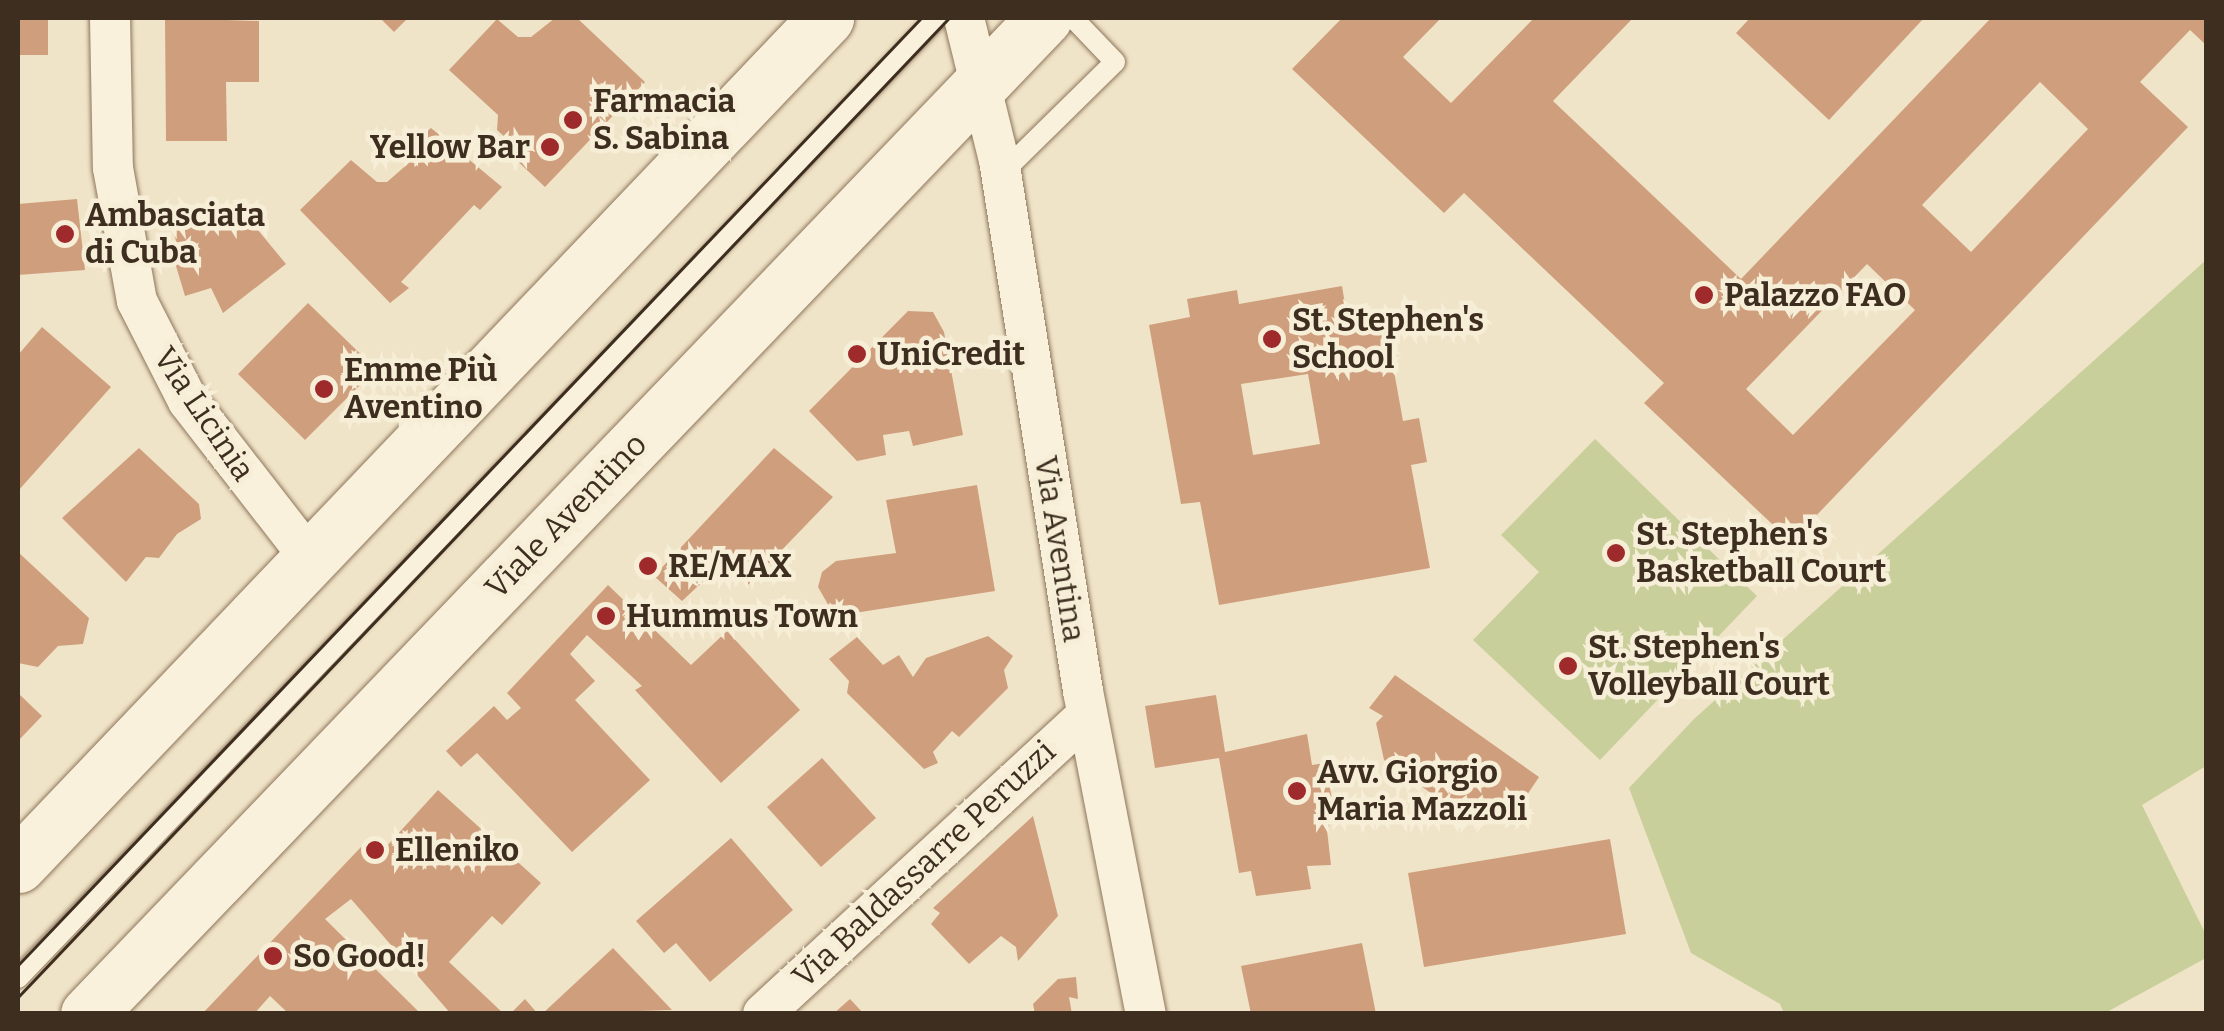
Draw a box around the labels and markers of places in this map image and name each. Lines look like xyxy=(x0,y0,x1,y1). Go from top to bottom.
place label: Farmacia S. Sabina xyxy=(593,83,735,158)
marker: Farmacia S. Sabina xyxy=(562,109,584,131)
place label: Yellow Bar xyxy=(370,128,530,166)
marker: Yellow Bar xyxy=(539,136,561,158)
place label: Ambasciata di Cuba xyxy=(85,197,265,272)
marker: Ambasciata di Cuba xyxy=(54,223,76,245)
place label: Palazzo FAO xyxy=(1724,276,1906,314)
marker: Palazzo FAO xyxy=(1693,284,1715,306)
place label: St. Stephen's School xyxy=(1292,302,1484,377)
marker: St. Stephen's School xyxy=(1261,328,1283,350)
place label: UniCredit xyxy=(877,335,1025,373)
marker: UniCredit xyxy=(846,343,868,365)
place label: Emme Più Aventino xyxy=(344,352,497,427)
marker: Emme Più Aventino xyxy=(313,378,335,400)
place label: St. Stephen's Basketball Court xyxy=(1636,516,1886,591)
marker: St. Stephen's Basketball Court xyxy=(1605,542,1627,564)
place label: RE/MAX xyxy=(668,547,792,585)
marker: RE/MAX xyxy=(637,555,659,577)
place label: Hummus Town xyxy=(626,597,858,635)
marker: Hummus Town xyxy=(595,605,617,627)
place label: St. Stephen's Volleyball Court xyxy=(1588,629,1830,704)
marker: St. Stephen's Volleyball Court xyxy=(1557,655,1579,677)
place label: Avv. Giorgio Maria Mazzoli xyxy=(1317,754,1527,829)
marker: Avv. Giorgio Maria Mazzoli xyxy=(1286,780,1308,802)
place label: Elleniko xyxy=(395,831,519,869)
marker: Elleniko xyxy=(364,839,386,861)
place label: So Good! xyxy=(293,937,426,975)
marker: So Good! xyxy=(262,945,284,967)

